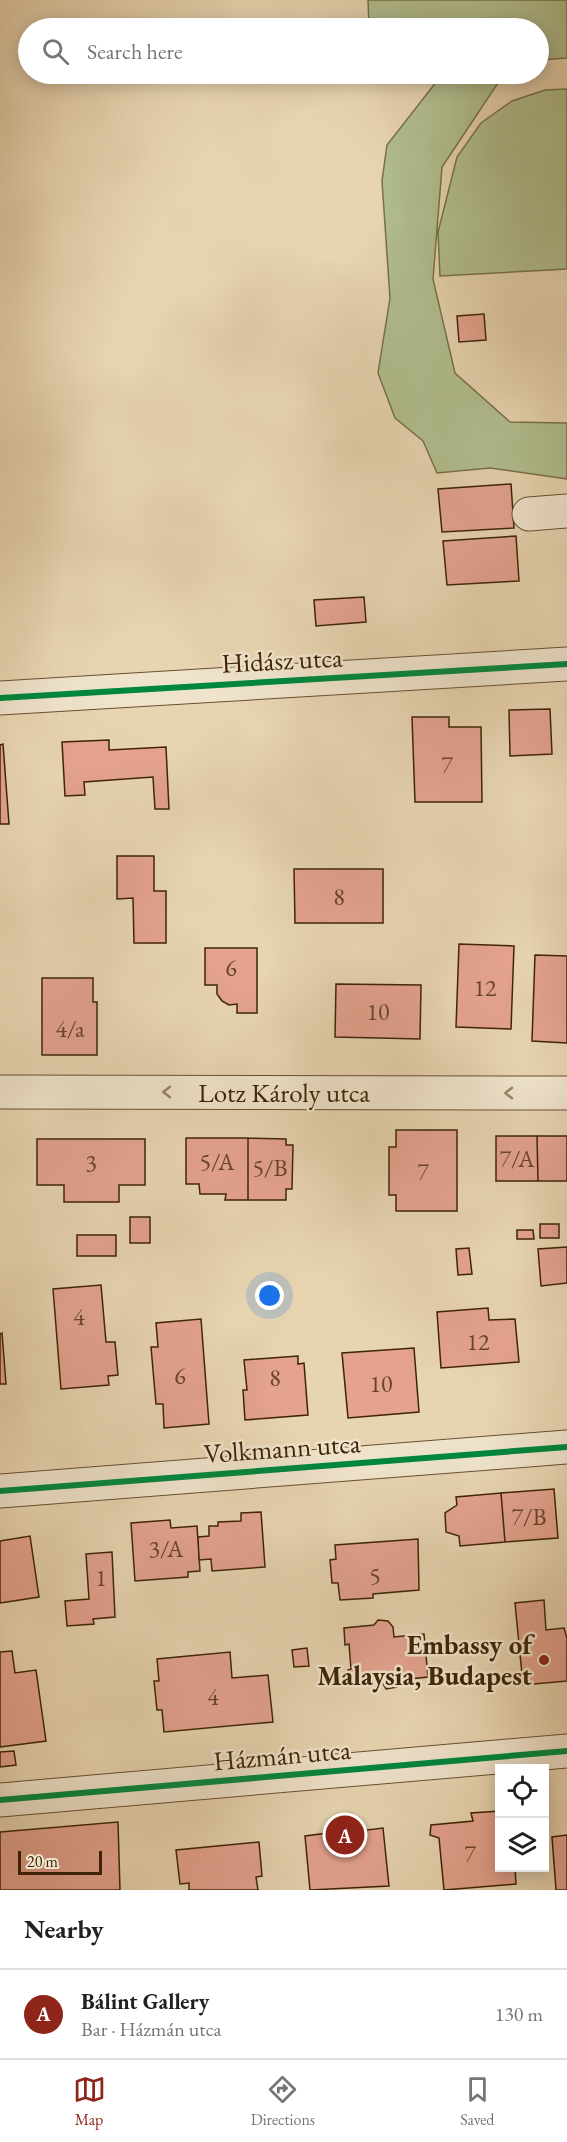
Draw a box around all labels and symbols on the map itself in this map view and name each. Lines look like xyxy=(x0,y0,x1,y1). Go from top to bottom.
street label: Hidász utca xyxy=(221,639,344,681)
house number: 7 xyxy=(441,749,453,780)
house number: 8 xyxy=(333,881,345,912)
house number: 6 xyxy=(225,952,237,983)
house number: 12 xyxy=(473,972,497,1003)
house number: 10 xyxy=(366,996,390,1027)
house number: 4/a xyxy=(55,1013,85,1044)
street label: Lotz Károly utca xyxy=(198,1075,370,1110)
one-way arrow xyxy=(162,1086,171,1098)
one-way arrow xyxy=(504,1087,513,1099)
house number: 7/A xyxy=(499,1143,535,1174)
house number: 5/A xyxy=(199,1146,235,1177)
house number: 3 xyxy=(85,1147,97,1178)
house number: 5/B xyxy=(252,1152,288,1183)
house number: 7 xyxy=(417,1156,429,1187)
your location xyxy=(255,1281,284,1310)
house number: 4 xyxy=(73,1301,85,1332)
house number: 12 xyxy=(466,1326,490,1357)
house number: 6 xyxy=(174,1360,186,1391)
house number: 8 xyxy=(269,1362,281,1393)
house number: 10 xyxy=(369,1368,393,1399)
street label: Volkmann utca xyxy=(202,1425,362,1471)
house number: 7/B xyxy=(511,1501,547,1532)
house number: 3/A xyxy=(148,1533,184,1564)
house number: 5 xyxy=(369,1560,381,1591)
house number: 1 xyxy=(95,1562,107,1593)
place label: Embassy of Malaysia, Budapest xyxy=(317,1627,535,1693)
marker: Embassy of Malaysia, Budapest xyxy=(537,1653,551,1667)
house number: 4 xyxy=(207,1681,219,1712)
street label: Házmán utca xyxy=(212,1732,352,1778)
pin: A xyxy=(326,1812,364,1858)
house number: 7 xyxy=(464,1838,476,1869)
scale bar xyxy=(18,1848,102,1876)

